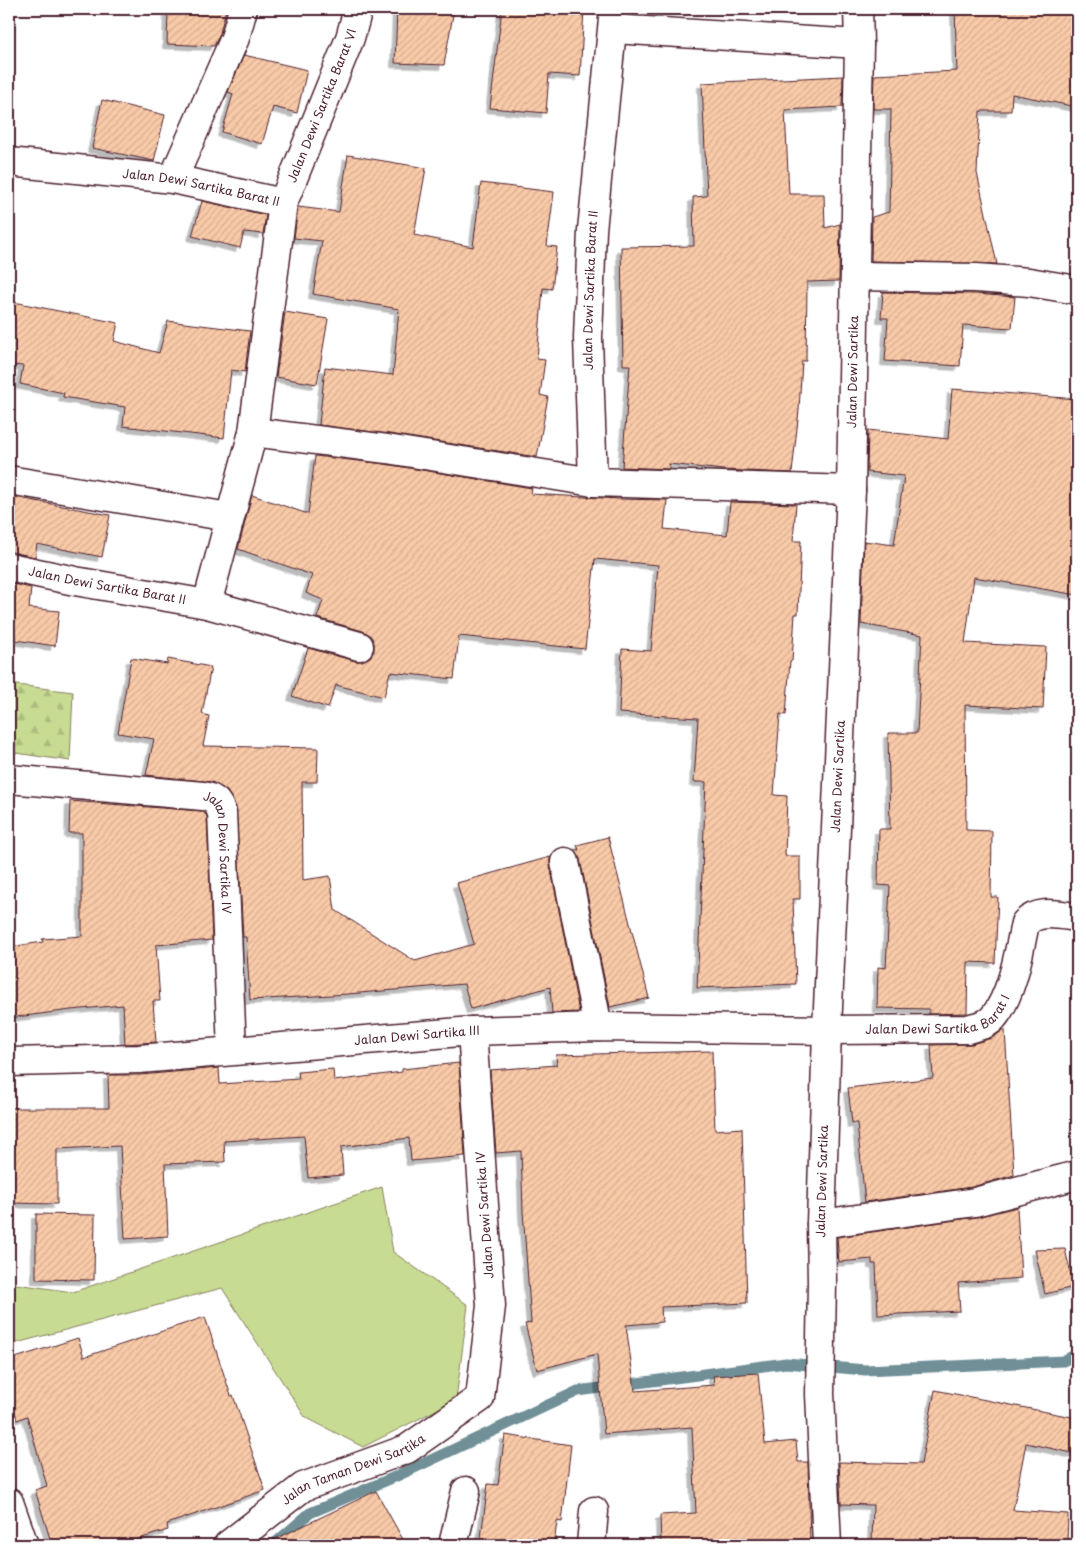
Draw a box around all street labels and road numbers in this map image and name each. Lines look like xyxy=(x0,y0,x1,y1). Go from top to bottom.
street label: Jalan Dewi Sartika Barat VI xyxy=(282,26,360,185)
street label: Jalan Dewi Sartika Barat II xyxy=(122,164,282,210)
street label: Jalan Dewi Sartika Barat II xyxy=(578,209,602,370)
street label: Jalan Dewi Sartika xyxy=(842,315,862,428)
street label: Jalan Dewi Sartika Barat II xyxy=(27,561,188,608)
street label: Jalan Dewi Sartika xyxy=(826,719,849,833)
street label: Jalan Dewi Sartika IV xyxy=(201,786,236,914)
street label: Jalan Dewi Sartika Barat I xyxy=(865,991,1014,1038)
street label: Jalan Dewi Sartika III xyxy=(353,1021,480,1049)
street label: Jalan Dewi Sartika xyxy=(811,1124,832,1238)
street label: Jalan Dewi Sartika IV xyxy=(471,1151,497,1279)
street label: Jalan Taman Dewi Sartika xyxy=(277,1429,429,1509)

